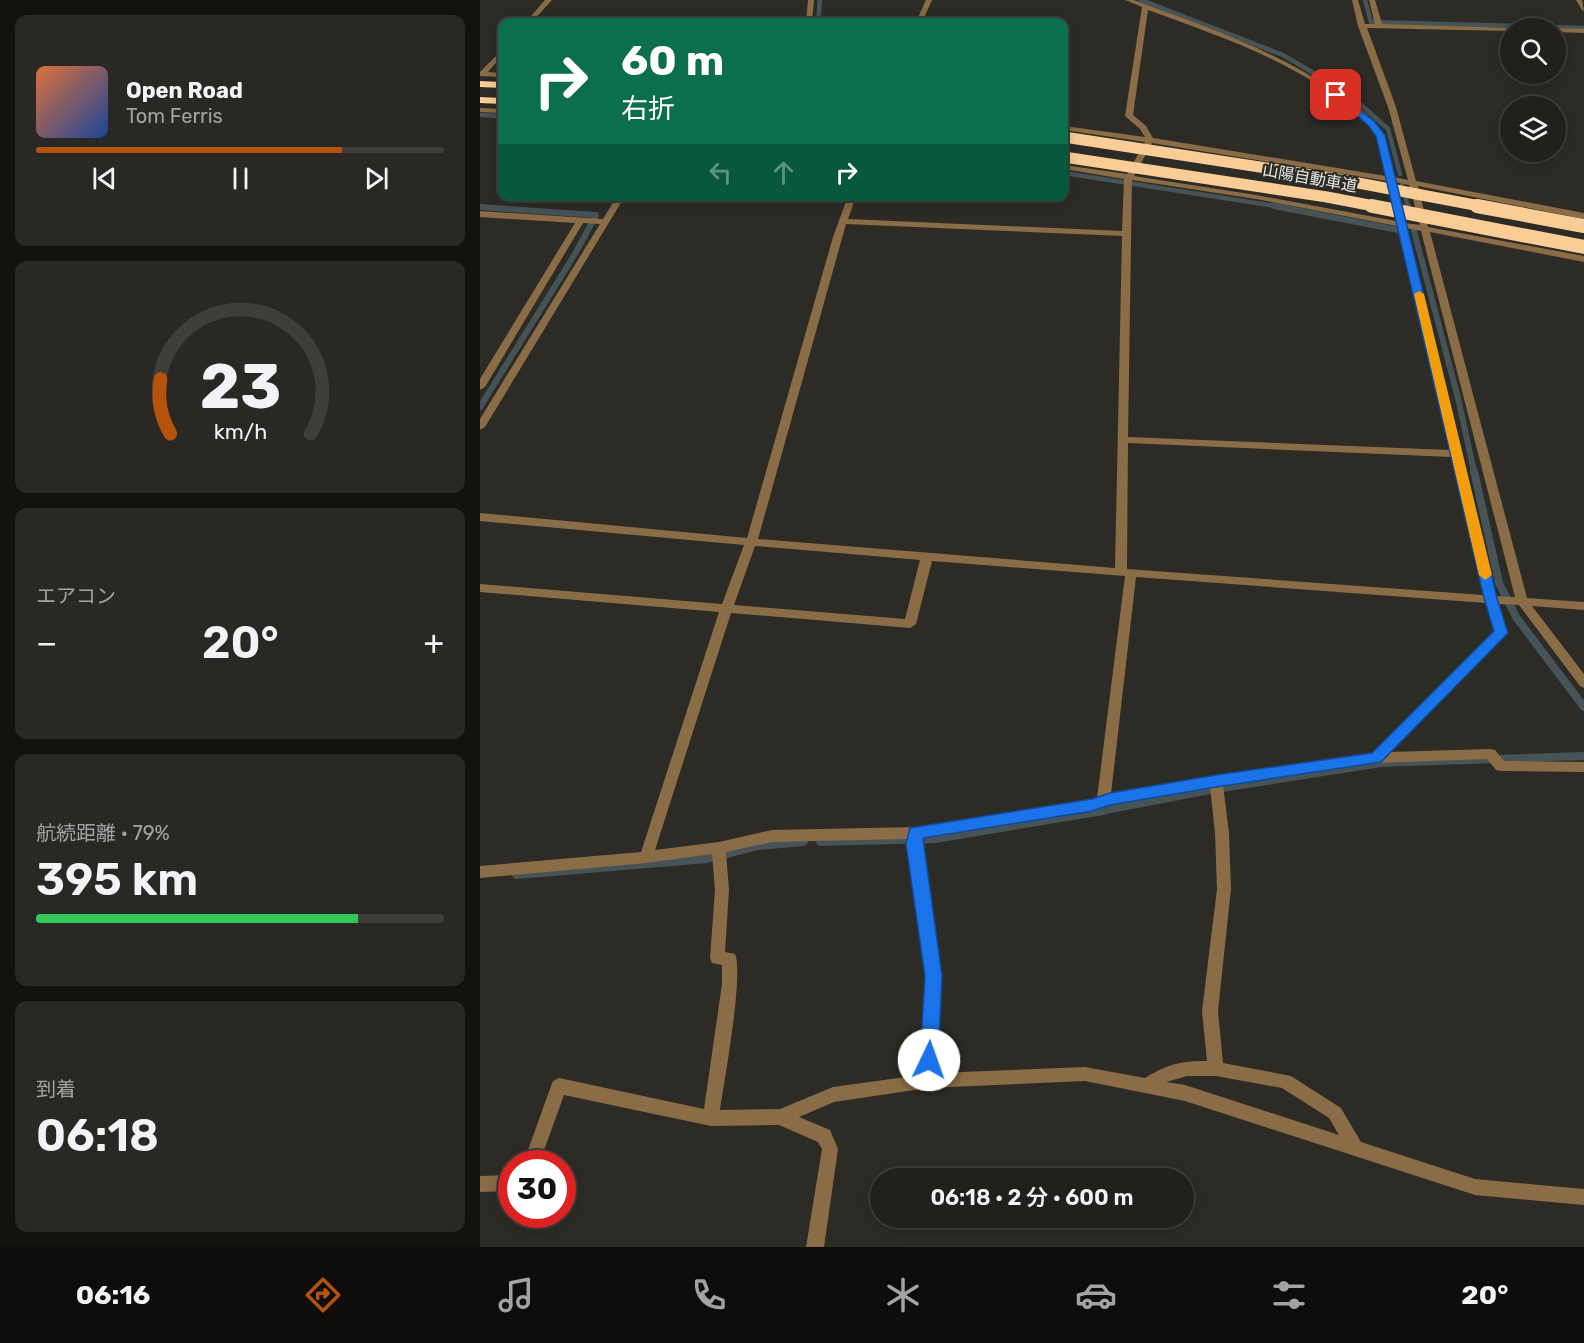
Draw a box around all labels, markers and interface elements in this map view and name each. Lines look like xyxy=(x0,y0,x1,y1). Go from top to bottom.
map controls xyxy=(1500,18,1566,162)
button: search xyxy=(1500,18,1566,84)
text: 60 m xyxy=(621,36,724,86)
icon: right xyxy=(522,42,600,120)
pin xyxy=(1310,69,1361,120)
text: Open Road xyxy=(126,77,243,104)
icon: arrive xyxy=(1319,78,1352,111)
text: 右折 xyxy=(621,93,675,125)
button: layers xyxy=(1500,96,1566,162)
text: Tom Ferris xyxy=(126,104,223,128)
icon: left xyxy=(704,156,737,189)
icon: ahead xyxy=(767,156,800,189)
icon: right xyxy=(830,156,863,189)
street label: 山陽自動車道 xyxy=(1261,160,1359,196)
icon: previous xyxy=(88,162,121,195)
icon: pause xyxy=(224,162,257,195)
icon: next xyxy=(360,162,393,195)
text: 23 xyxy=(199,350,281,424)
text: km/h xyxy=(213,420,267,445)
text: エアコン xyxy=(36,584,116,608)
text: 20° xyxy=(202,616,279,669)
text: − xyxy=(36,623,57,662)
text: + xyxy=(423,623,444,662)
text: 航続距離 · 79% xyxy=(36,821,170,845)
text: 395 km xyxy=(36,853,198,906)
position arrow xyxy=(897,1028,961,1092)
text: 到着 xyxy=(36,1077,76,1101)
text: 06:18 xyxy=(36,1109,159,1162)
speed limit sign: 30 xyxy=(498,1150,576,1228)
text: 06:18 · 2 分 · 600 m xyxy=(930,1184,1134,1211)
icon: directions xyxy=(302,1274,344,1316)
icon: music xyxy=(495,1274,537,1316)
icon: phone xyxy=(688,1274,730,1316)
icon: climate xyxy=(882,1274,924,1316)
icon: car xyxy=(1075,1274,1117,1316)
icon: filters xyxy=(1268,1274,1310,1316)
text: 06:16 xyxy=(76,1279,150,1311)
text: 20° xyxy=(1461,1279,1508,1311)

